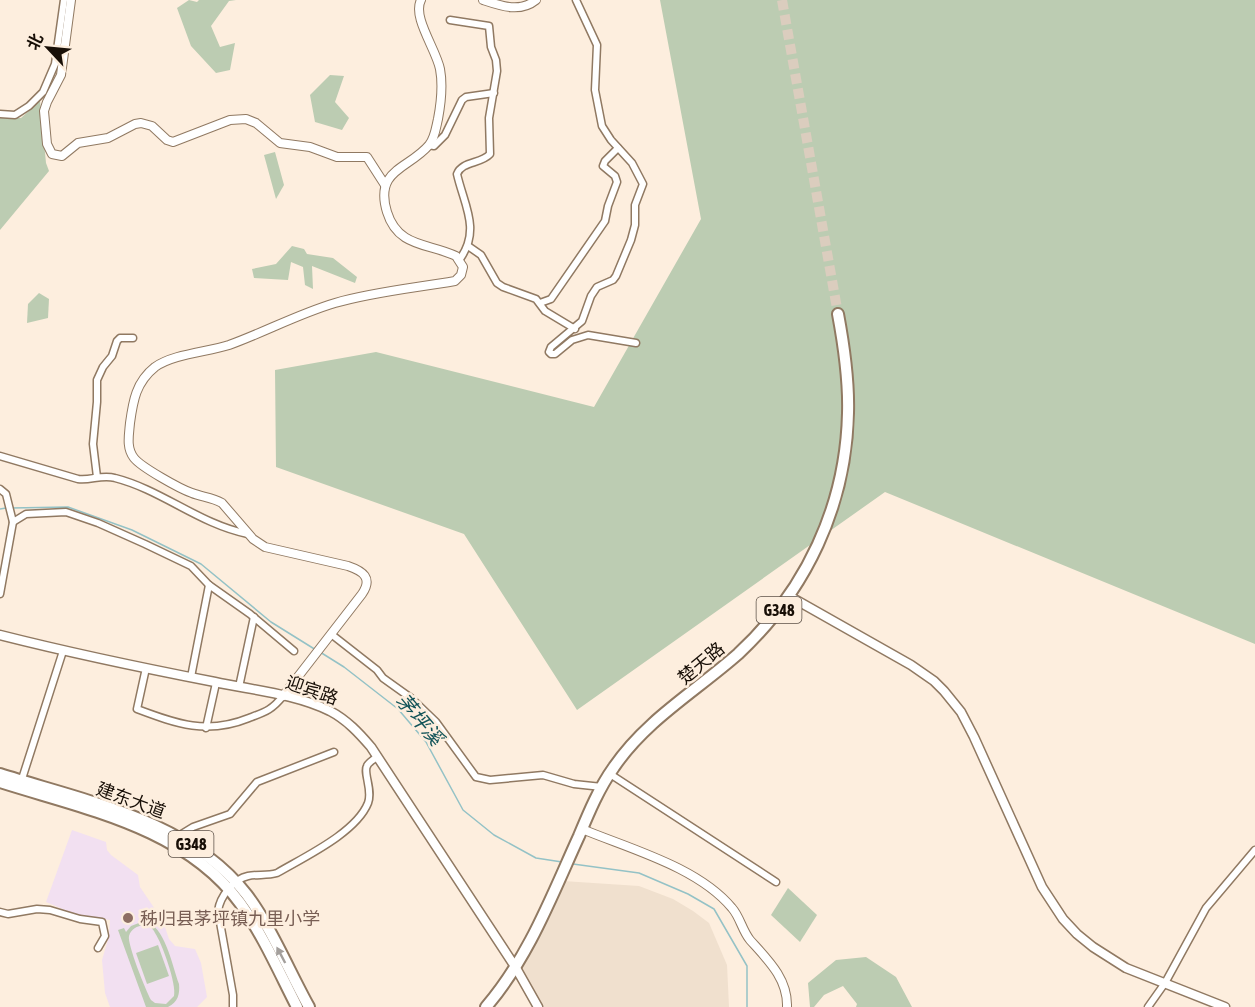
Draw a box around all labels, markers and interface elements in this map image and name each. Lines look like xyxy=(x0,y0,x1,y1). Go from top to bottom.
north arrow xyxy=(18,18,78,78)
text: 北 xyxy=(23,30,46,53)
road number: G348 xyxy=(756,597,802,623)
street label: 楚天路 xyxy=(674,638,728,688)
street label: 迎宾路 xyxy=(283,671,341,709)
water label: 茅坪溪 xyxy=(392,689,449,751)
street label: 建东大道 xyxy=(94,778,168,822)
road number: G348 xyxy=(168,831,213,857)
place label: 秭归县茅坪镇九里小学 xyxy=(140,908,320,929)
marker: 秭归县茅坪镇九里小学 xyxy=(121,911,135,925)
one-way arrow xyxy=(276,947,286,964)

